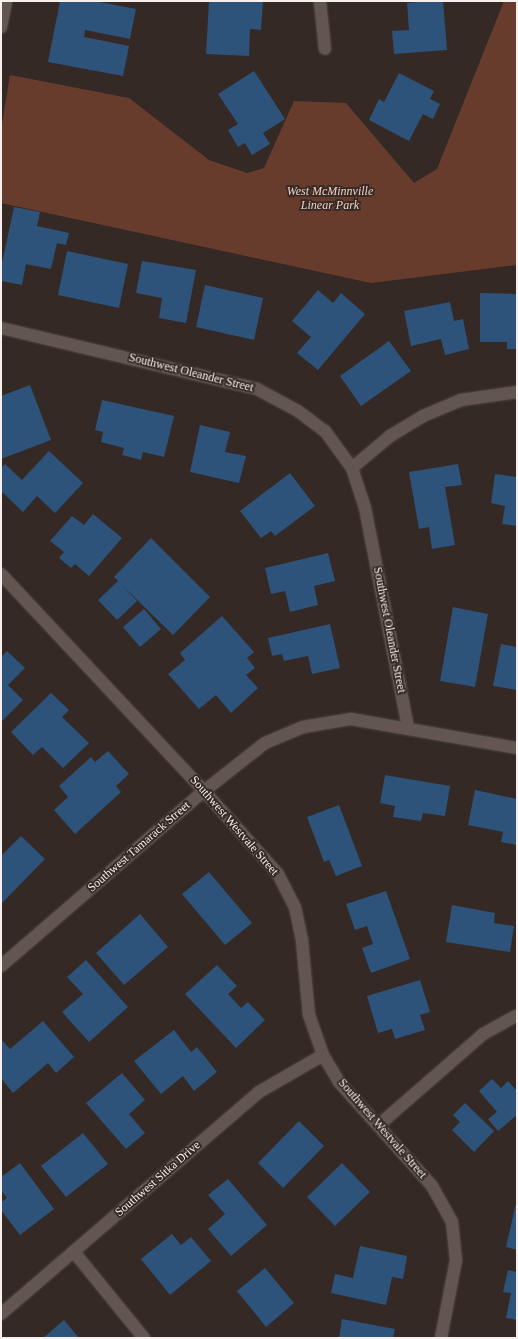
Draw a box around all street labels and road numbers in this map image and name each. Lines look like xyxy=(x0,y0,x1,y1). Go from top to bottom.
street label: Southwest Oleander Street xyxy=(127,351,255,395)
street label: Southwest Oleander Street xyxy=(370,566,408,694)
street label: Southwest Westvale Street xyxy=(187,773,281,879)
street label: Southwest Tamarack Street xyxy=(85,799,193,895)
street label: Southwest Westvale Street xyxy=(335,1076,429,1182)
street label: Southwest Sitka Drive xyxy=(113,1138,203,1220)

